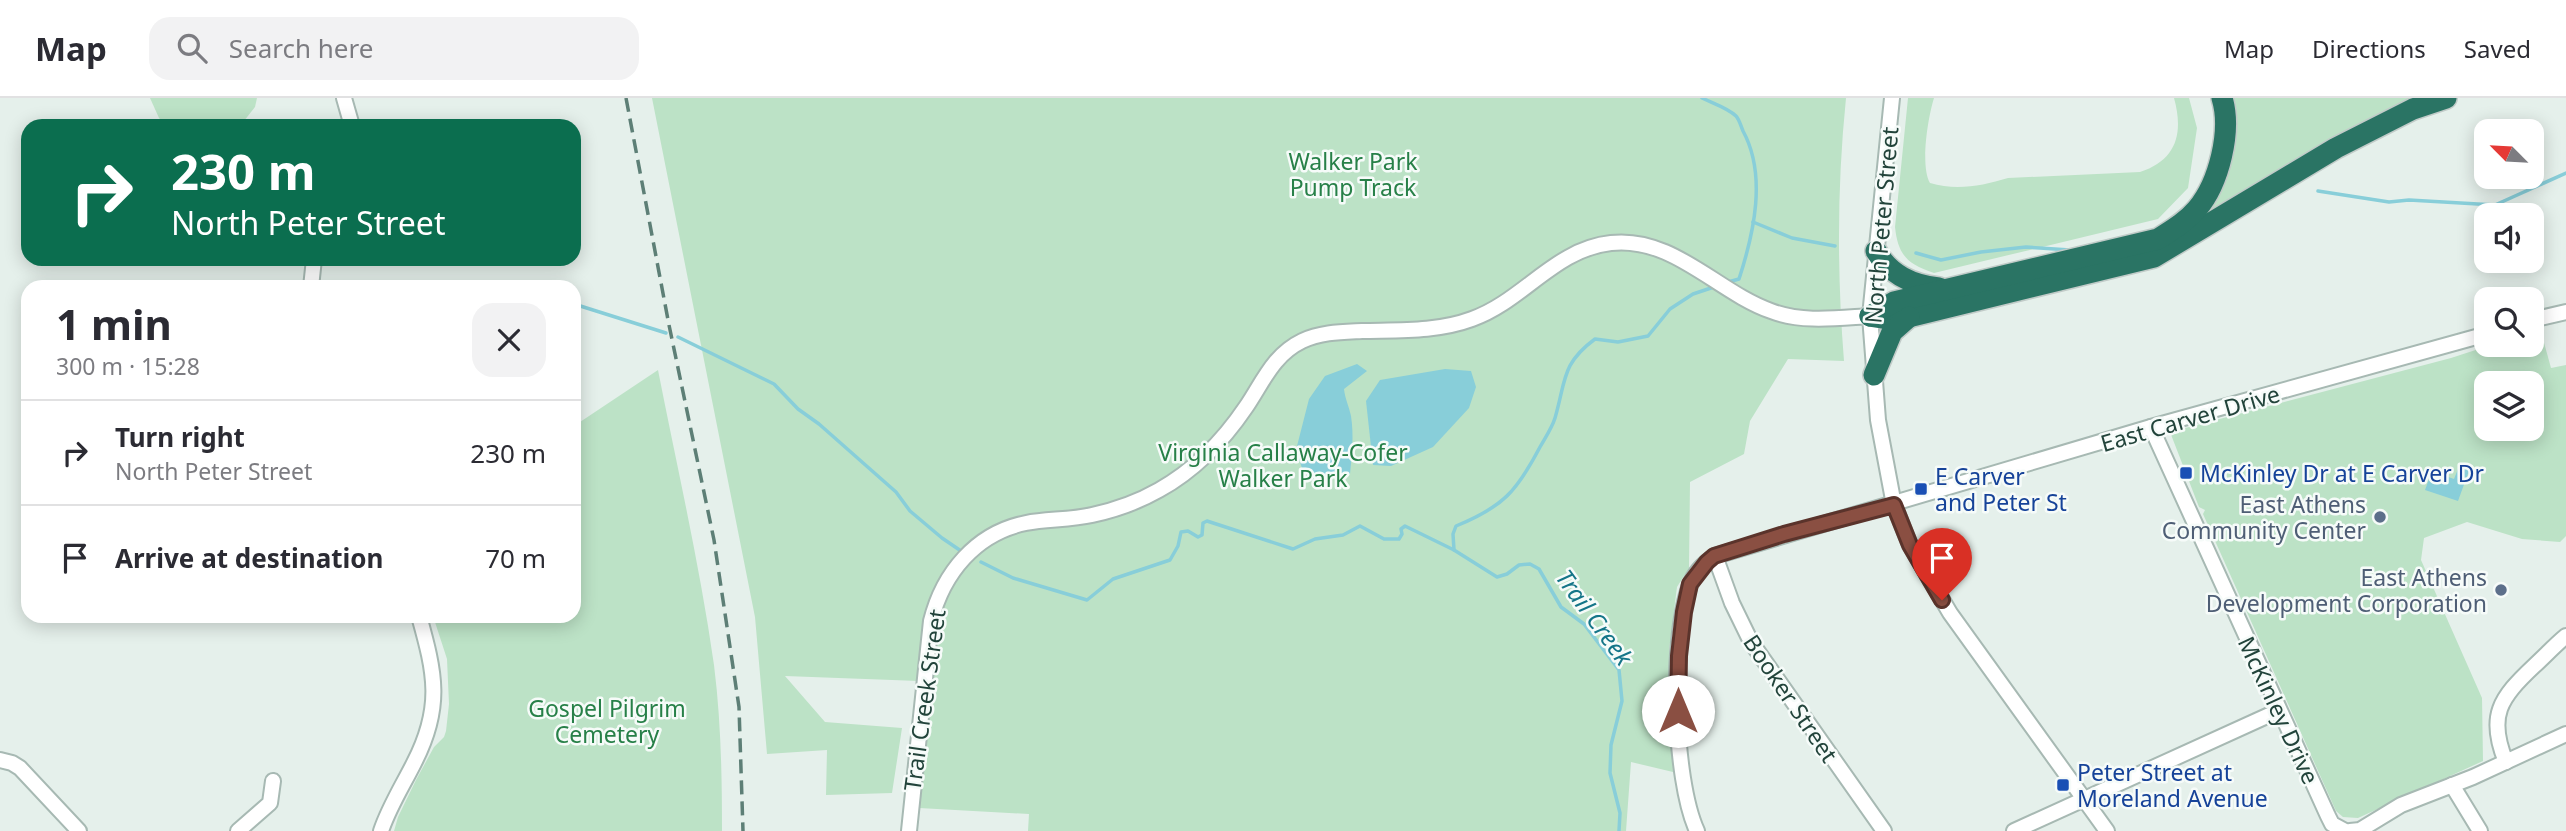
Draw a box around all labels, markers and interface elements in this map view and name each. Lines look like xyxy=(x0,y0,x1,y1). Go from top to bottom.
search box xyxy=(149,17,639,80)
text: Map xyxy=(35,26,107,71)
icon: search xyxy=(173,29,211,67)
text: Search here xyxy=(229,30,373,66)
text: Map xyxy=(2224,32,2274,65)
text: Directions xyxy=(2312,32,2426,65)
text: Saved xyxy=(2464,32,2531,65)
north arrow xyxy=(2474,119,2544,189)
map controls xyxy=(2474,119,2544,441)
street label: North Peter Street xyxy=(1856,125,1906,325)
text: 230 m xyxy=(171,138,316,204)
park label: Walker Park Pump Track xyxy=(1288,145,1418,203)
icon: right xyxy=(56,147,147,238)
text: North Peter Street xyxy=(171,201,445,244)
button: sound xyxy=(2474,203,2544,273)
button: search xyxy=(2474,287,2544,357)
text: 1 min xyxy=(56,295,172,352)
button: close xyxy=(472,303,546,377)
text: 300 m · 15:28 xyxy=(56,350,200,382)
button: layers xyxy=(2474,371,2544,441)
street label: East Carver Drive xyxy=(2097,377,2283,459)
text: Turn right xyxy=(115,419,245,455)
icon: right xyxy=(56,434,94,472)
text: 230 m xyxy=(470,435,546,471)
park label: Virginia Callaway-Cofer Walker Park xyxy=(1158,436,1408,494)
text: North Peter Street xyxy=(115,455,312,487)
place label: McKinley Dr at E Carver Dr xyxy=(2200,457,2485,489)
place label: E Carver and Peter St xyxy=(1935,460,2067,518)
marker: McKinley Dr at E Carver Dr xyxy=(2178,465,2194,481)
marker: E Carver and Peter St xyxy=(1913,481,1929,497)
place label: East Athens Community Center xyxy=(2162,488,2366,546)
marker: East Athens Community Center xyxy=(2372,509,2388,525)
pin xyxy=(1912,528,1972,600)
icon: arrive xyxy=(56,539,94,577)
icon: arrive xyxy=(1923,539,1961,577)
text: Arrive at destination xyxy=(115,540,384,576)
text: 70 m xyxy=(485,540,546,576)
place label: East Athens Development Corporation xyxy=(2206,561,2487,619)
water label: Trail Creek xyxy=(1549,562,1642,673)
marker: East Athens Development Corporation xyxy=(2493,582,2509,598)
street label: Trail Creek Street xyxy=(895,607,953,793)
street label: Booker Street xyxy=(1736,628,1846,768)
street label: McKinley Drive xyxy=(2231,631,2327,789)
position arrow xyxy=(1641,674,1715,748)
park label: Gospel Pilgrim Cemetery xyxy=(528,692,686,750)
place label: Peter Street at Moreland Avenue xyxy=(2077,756,2268,814)
marker: Peter Street at Moreland Avenue xyxy=(2055,777,2071,793)

